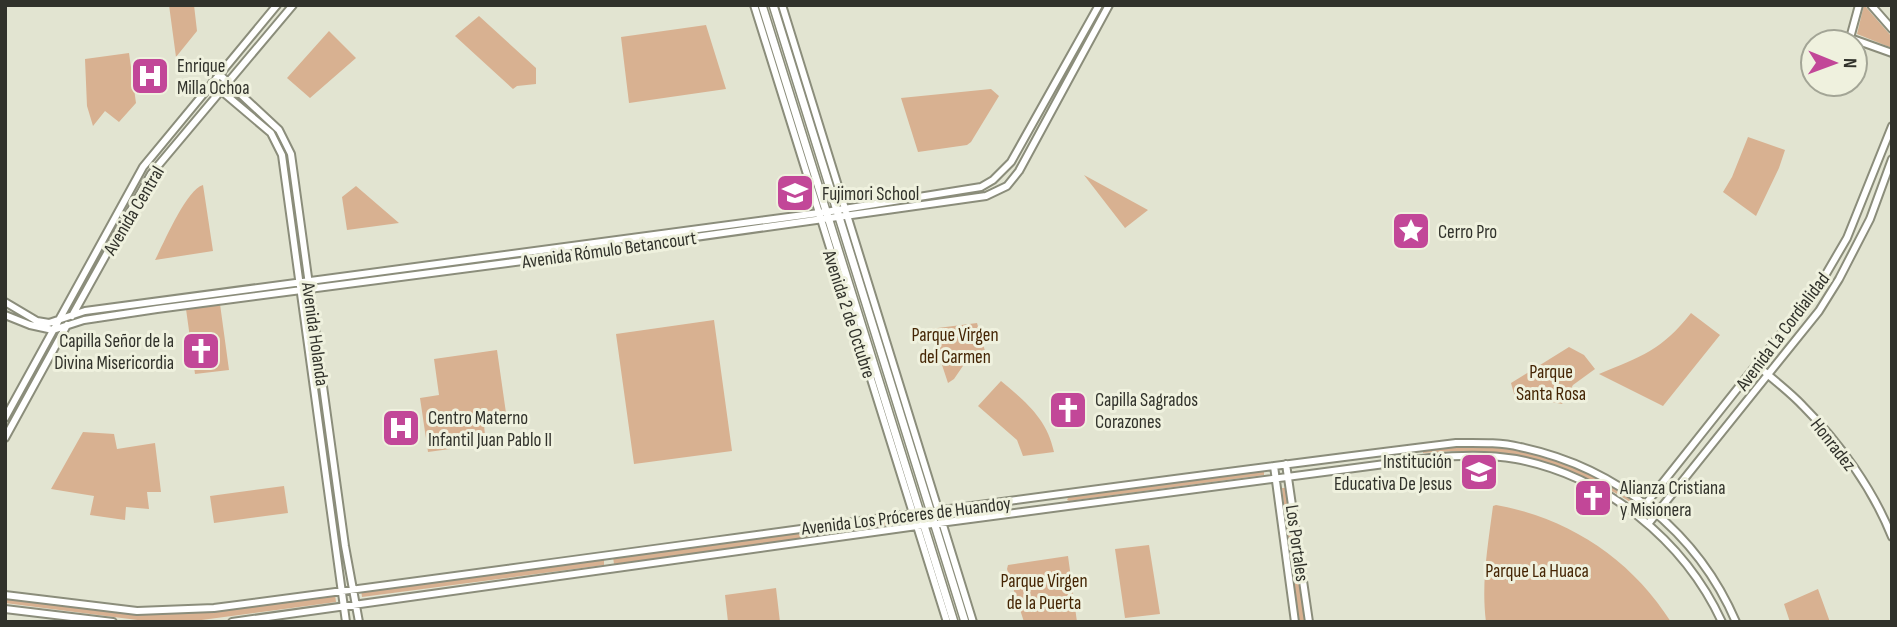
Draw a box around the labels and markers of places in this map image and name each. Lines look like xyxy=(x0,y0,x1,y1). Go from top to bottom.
hospital icon: Enrique Milla Ochoa xyxy=(129,55,171,97)
place label: Enrique Milla Ochoa xyxy=(177,55,250,100)
school or university icon: Fujimori School xyxy=(774,172,816,214)
place label: Fujimori School xyxy=(822,183,919,206)
place icon: Cerro Pro xyxy=(1390,210,1432,252)
place label: Cerro Pro xyxy=(1438,221,1497,244)
place label: Capilla Señor de la Divina Misericordia xyxy=(54,330,174,375)
church icon: Capilla Señor de la Divina Misericordia xyxy=(180,330,222,372)
church icon: Capilla Sagrados Corazones xyxy=(1047,389,1089,431)
place label: Capilla Sagrados Corazones xyxy=(1095,389,1198,434)
hospital icon: Centro Materno Infantil Juan Pablo II xyxy=(380,407,422,449)
place label: Centro Materno Infantil Juan Pablo II xyxy=(428,407,552,452)
place label: Institución Educativa De Jesus xyxy=(1334,451,1452,496)
school or university icon: Institución Educativa De Jesus xyxy=(1458,451,1500,493)
church icon: Alianza Cristiana y Misionera xyxy=(1572,477,1614,519)
place label: Alianza Cristiana y Misionera xyxy=(1619,477,1726,522)

